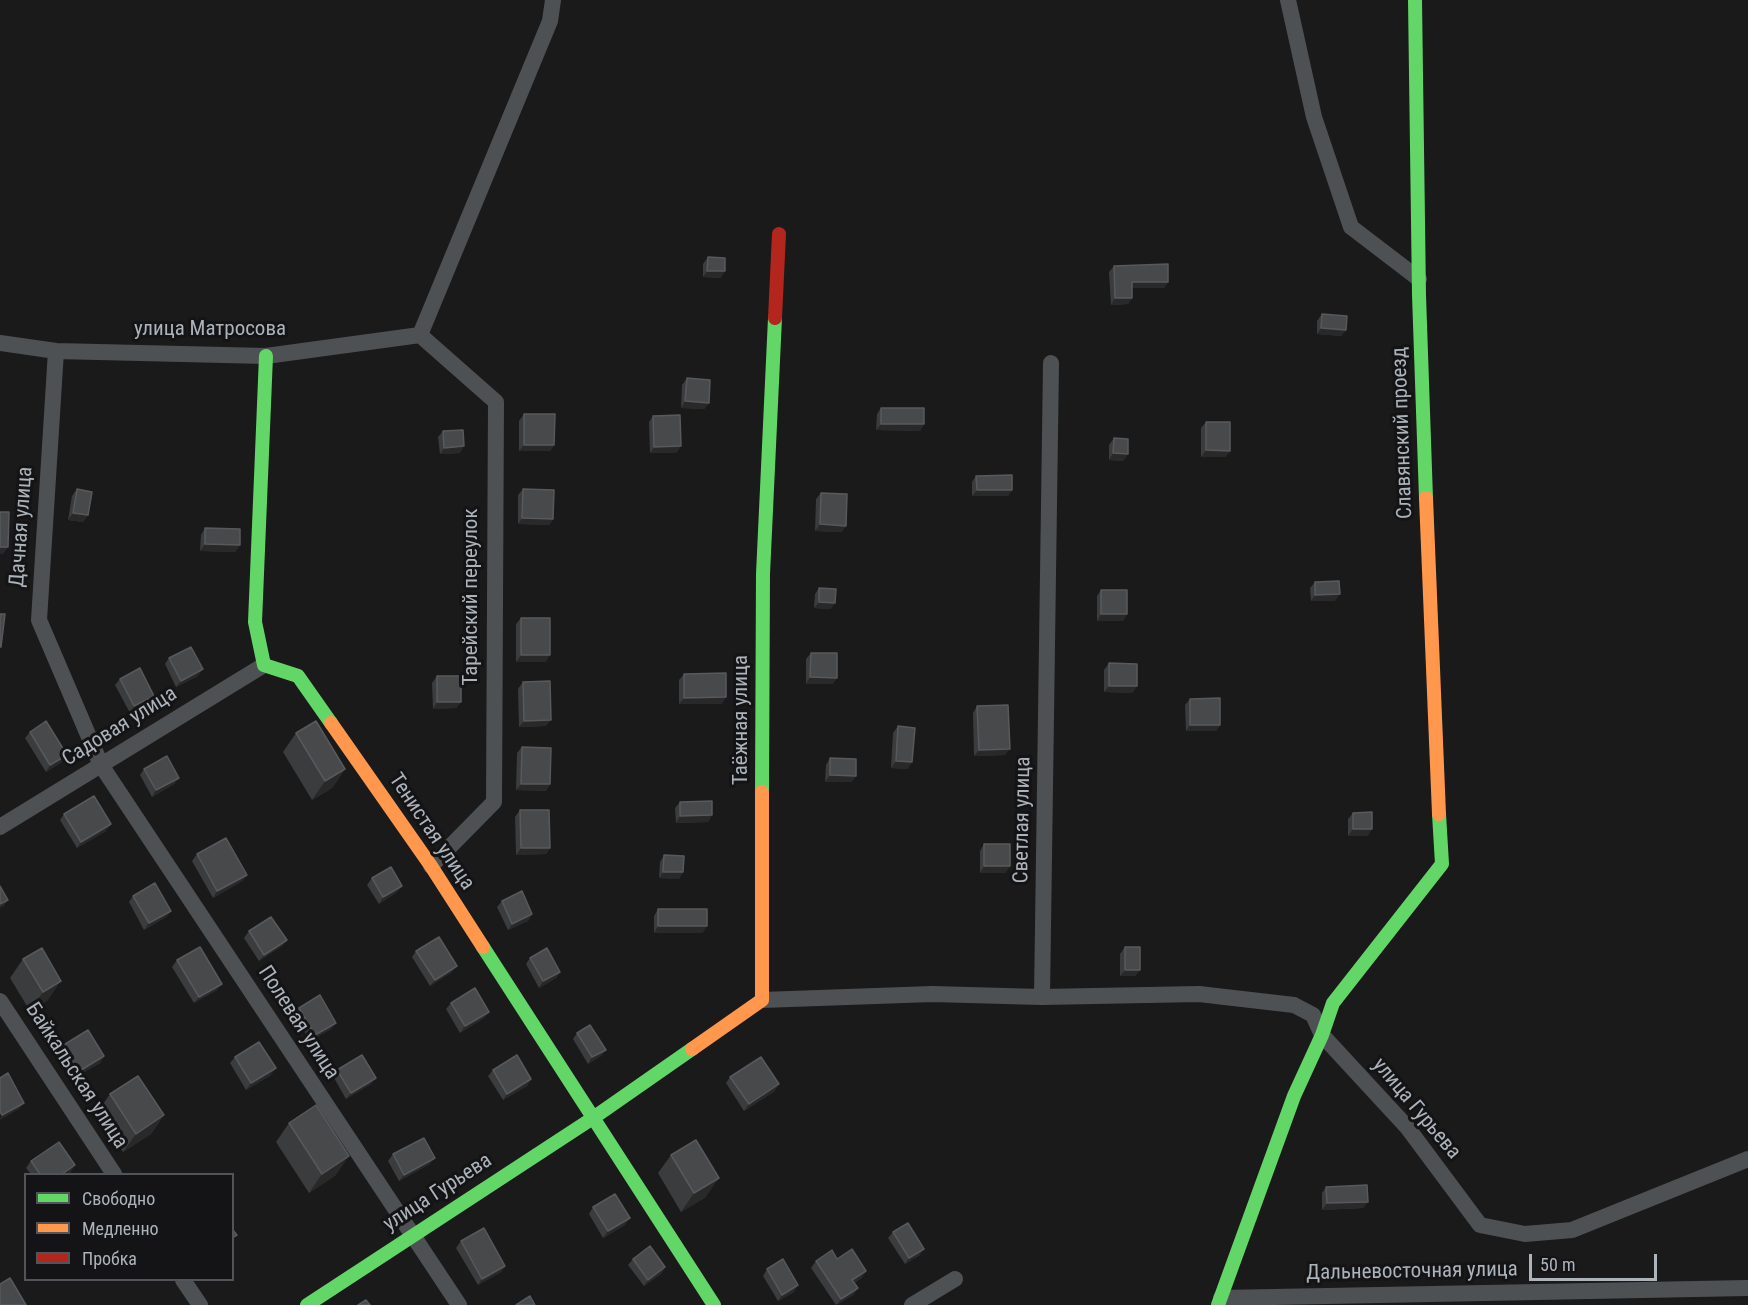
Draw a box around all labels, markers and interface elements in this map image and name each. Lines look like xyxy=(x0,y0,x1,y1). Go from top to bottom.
street label: улица Матросова xyxy=(134,317,286,343)
street label: Славянский проезд xyxy=(1387,347,1419,519)
street label: Дачная улица xyxy=(5,466,39,588)
street label: Тарейский переулок xyxy=(459,508,485,686)
street label: Таёжная улица xyxy=(729,655,755,785)
street label: Садовая улица xyxy=(58,682,182,772)
street label: Светлая улица xyxy=(1009,756,1037,884)
street label: Тенистая улица xyxy=(383,769,479,895)
street label: Полевая улица xyxy=(252,961,344,1085)
street label: Байкальская улица xyxy=(19,998,133,1154)
street label: улица Гурьева xyxy=(1366,1053,1466,1165)
street label: улица Гурьева xyxy=(379,1149,497,1237)
legend xyxy=(24,1173,234,1281)
text: Свободно xyxy=(82,1188,155,1209)
text: Медленно xyxy=(82,1218,159,1239)
scale bar xyxy=(1532,1242,1660,1280)
text: Пробка xyxy=(82,1248,137,1269)
text: 50 m xyxy=(1540,1254,1575,1275)
street label: Дальневосточная улица xyxy=(1306,1258,1518,1286)

